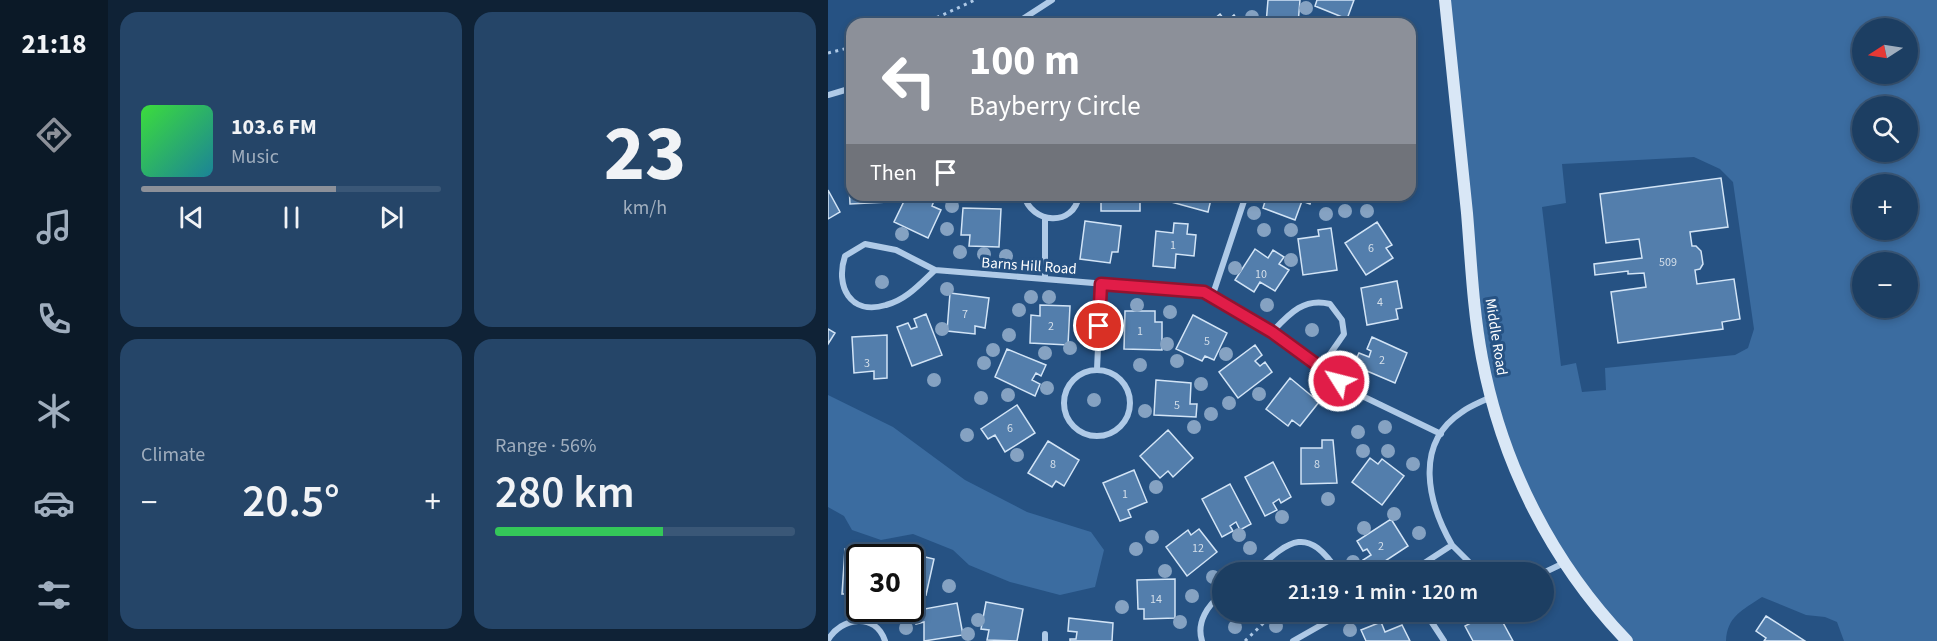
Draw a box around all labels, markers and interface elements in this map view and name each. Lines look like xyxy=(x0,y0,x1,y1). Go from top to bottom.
north arrow xyxy=(1852,18,1918,84)
map controls xyxy=(1852,18,1918,318)
text: 21:18 xyxy=(21,25,87,64)
text: 100 m xyxy=(969,31,1080,91)
icon: left xyxy=(870,42,948,120)
text: Bayberry Circle xyxy=(969,87,1141,126)
button: search xyxy=(1852,96,1918,162)
text: 23 xyxy=(604,99,686,210)
text: 103.6 FM xyxy=(231,111,317,143)
icon: directions xyxy=(33,114,75,156)
text: Music xyxy=(231,143,279,171)
icon: arrive xyxy=(929,156,962,189)
text: Then xyxy=(870,157,917,189)
button: + xyxy=(1852,174,1918,240)
text: km/h xyxy=(623,194,667,222)
icon: previous xyxy=(175,201,208,234)
icon: pause xyxy=(275,201,308,234)
icon: next xyxy=(375,201,408,234)
icon: music xyxy=(33,206,75,248)
house number: 1 xyxy=(1170,237,1176,254)
house number: 6 xyxy=(1368,240,1374,257)
street label: Barns Hill Road xyxy=(981,252,1077,280)
button: − xyxy=(1852,252,1918,318)
house number: 509 xyxy=(1659,254,1677,271)
house number: 10 xyxy=(1255,266,1267,283)
house number: 4 xyxy=(1377,294,1383,311)
street label: Middle Road xyxy=(1480,297,1512,377)
icon: phone xyxy=(33,298,75,340)
pin xyxy=(1073,300,1124,351)
house number: 7 xyxy=(962,306,968,323)
icon: arrive xyxy=(1082,309,1115,342)
house number: 2 xyxy=(1048,318,1054,335)
house number: 1 xyxy=(1137,323,1143,340)
house number: 5 xyxy=(1204,333,1210,350)
position arrow xyxy=(1307,349,1371,413)
house number: 2 xyxy=(1379,352,1385,369)
house number: 3 xyxy=(864,355,870,372)
icon: climate xyxy=(33,390,75,432)
house number: 5 xyxy=(1174,397,1180,414)
house number: 6 xyxy=(1007,420,1013,437)
text: Range · 56% xyxy=(495,432,596,460)
text: Climate xyxy=(141,441,205,469)
house number: 8 xyxy=(1050,456,1056,473)
house number: 8 xyxy=(1314,456,1320,473)
text: 280 km xyxy=(495,461,635,525)
text: 20.5° xyxy=(242,470,340,534)
text: − xyxy=(141,479,157,526)
text: + xyxy=(425,479,441,526)
icon: car xyxy=(33,482,75,524)
house number: 1 xyxy=(1122,486,1128,503)
house number: 2 xyxy=(1378,538,1384,555)
house number: 12 xyxy=(1192,540,1204,557)
speed limit sign: 30 xyxy=(846,544,924,622)
icon: filters xyxy=(33,574,75,616)
text: 21:19 · 1 min · 120 m xyxy=(1288,576,1478,608)
house number: 14 xyxy=(1150,591,1162,608)

